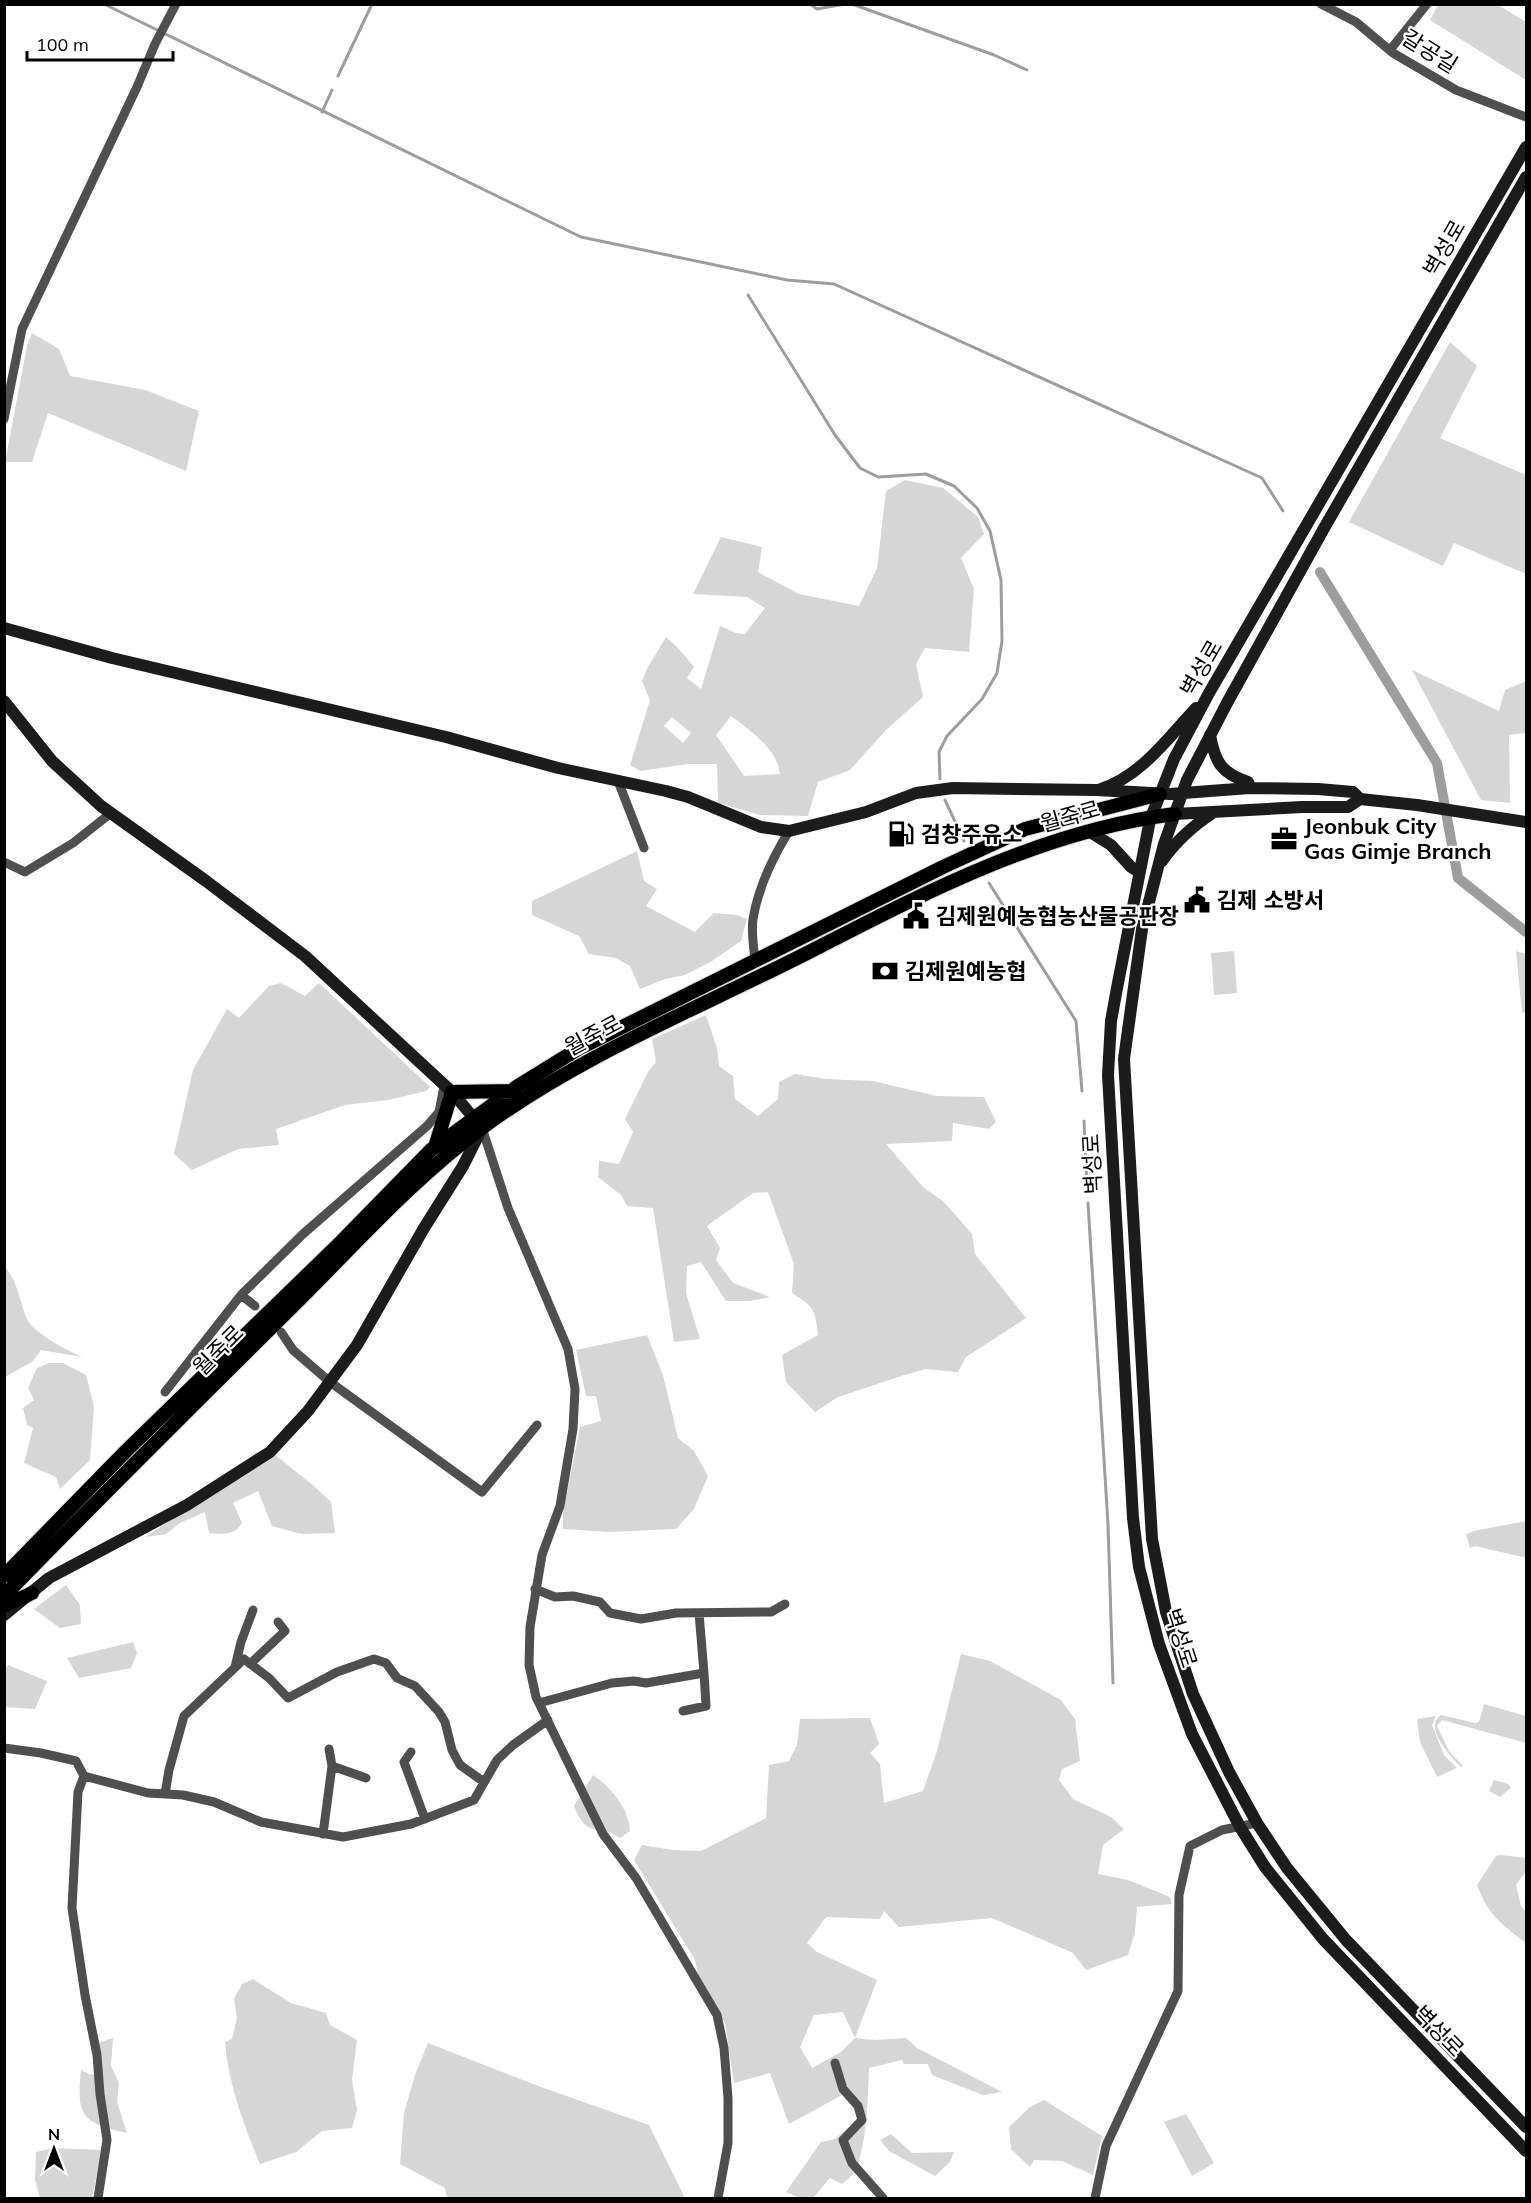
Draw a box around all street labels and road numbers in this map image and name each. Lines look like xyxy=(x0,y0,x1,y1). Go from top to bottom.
street label: 갈공길 xyxy=(1397,23,1463,79)
street label: 벽성로 xyxy=(1417,215,1471,281)
street label: 벽성로 xyxy=(1174,635,1228,701)
street label: 월죽로 xyxy=(1037,794,1103,838)
street label: 월죽로 xyxy=(560,1008,626,1062)
street label: 벽성로 xyxy=(1076,1133,1108,1195)
street label: 월죽로 xyxy=(187,1319,249,1381)
street label: 벽성로 xyxy=(1158,1605,1204,1671)
street label: 벽성로 xyxy=(1408,1999,1470,2063)

